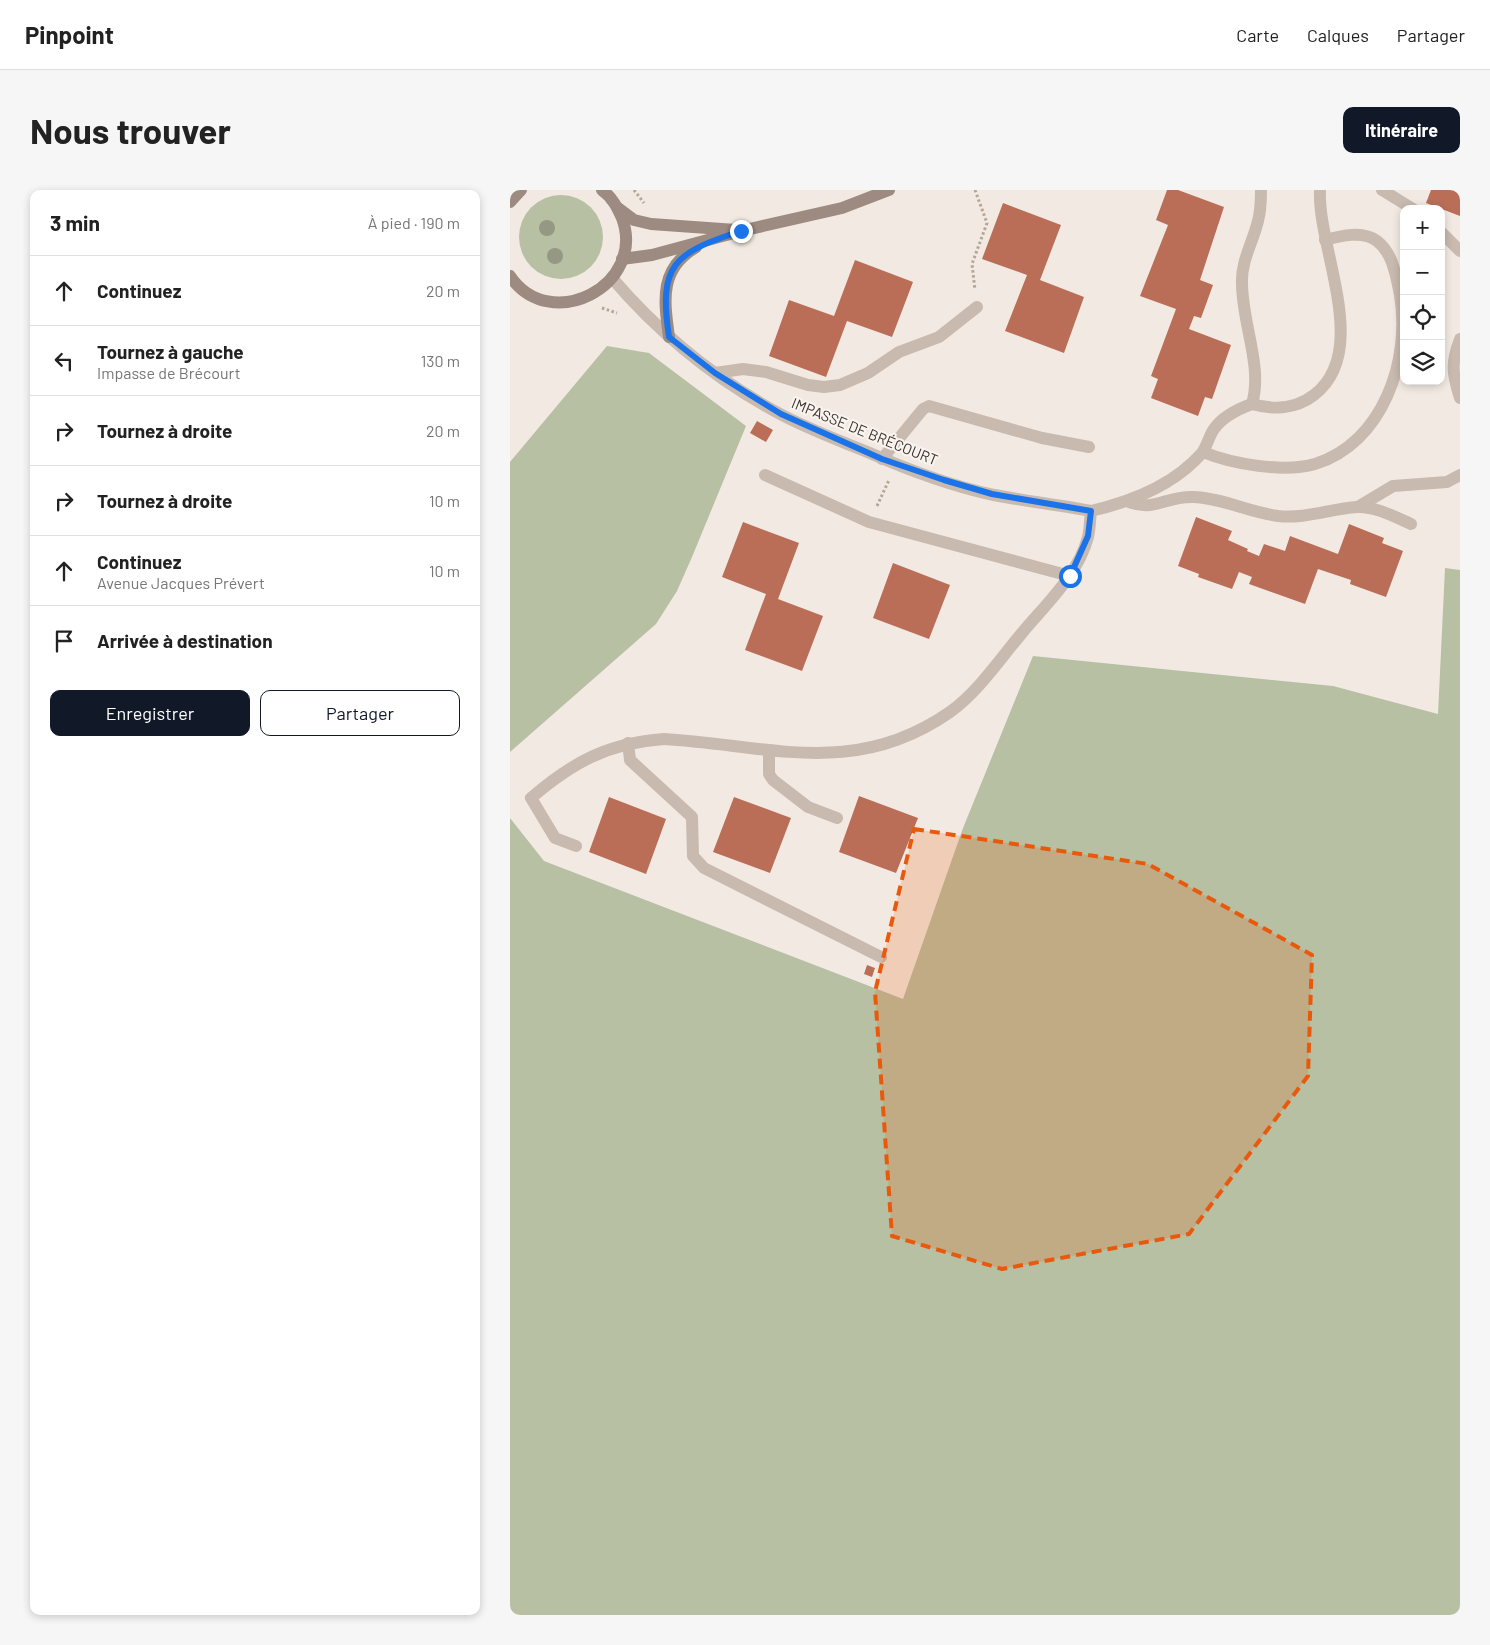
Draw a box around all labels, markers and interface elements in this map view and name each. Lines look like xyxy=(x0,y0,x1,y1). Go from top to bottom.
text: Pinpoint xyxy=(25,20,114,49)
text: Carte xyxy=(1236,24,1279,46)
text: Calques xyxy=(1307,24,1369,46)
text: Partager xyxy=(1397,24,1465,46)
button: Itinéraire xyxy=(1343,107,1460,153)
text: Nous trouver xyxy=(30,109,231,151)
map controls xyxy=(1400,205,1445,385)
button: + xyxy=(1400,205,1445,250)
text: 3 min xyxy=(50,210,100,235)
text: À pied · 190 m xyxy=(368,213,460,232)
route end xyxy=(730,220,753,243)
button: − xyxy=(1400,250,1445,295)
icon: ahead xyxy=(50,277,78,305)
text: Continuez xyxy=(97,279,181,302)
text: 20 m xyxy=(426,281,460,300)
button: locate xyxy=(1400,295,1445,340)
text: Tournez à gauche xyxy=(97,340,244,363)
button: layers xyxy=(1400,340,1445,385)
icon: left xyxy=(50,347,78,375)
text: 130 m xyxy=(421,351,460,370)
text: Impasse de Brécourt xyxy=(97,363,240,382)
street label: IMPASSE DE BRÉCOURT xyxy=(789,393,941,469)
icon: right xyxy=(50,417,78,445)
text: Tournez à droite xyxy=(97,419,233,442)
text: 20 m xyxy=(426,421,460,440)
icon: right xyxy=(50,487,78,515)
text: Tournez à droite xyxy=(97,489,233,512)
text: 10 m xyxy=(429,491,460,510)
text: Continuez xyxy=(97,550,181,573)
icon: ahead xyxy=(50,557,78,585)
text: 10 m xyxy=(429,561,460,580)
route start xyxy=(1059,565,1082,588)
text: Avenue Jacques Prévert xyxy=(97,573,265,592)
icon: arrive xyxy=(50,627,78,655)
text: Arrivée à destination xyxy=(97,629,273,652)
button: Enregistrer xyxy=(50,690,250,736)
button: Partager xyxy=(260,690,460,736)

